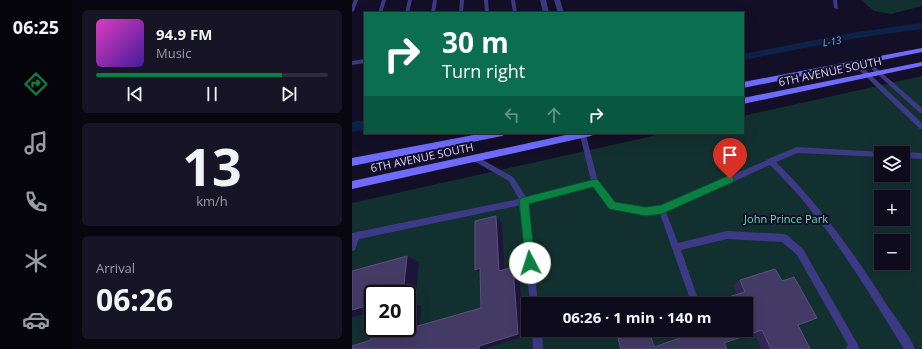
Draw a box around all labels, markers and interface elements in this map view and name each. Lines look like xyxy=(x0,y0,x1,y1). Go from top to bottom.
text: 06:25 xyxy=(13,15,59,39)
text: 30 m xyxy=(442,23,509,61)
text: 94.9 FM xyxy=(156,24,212,44)
icon: right xyxy=(376,28,428,80)
water label: L-13 xyxy=(821,32,843,50)
text: Music xyxy=(156,44,191,62)
street label: 6TH AVENUE SOUTH xyxy=(777,53,883,89)
text: Turn right xyxy=(442,59,525,83)
icon: directions xyxy=(22,70,50,98)
icon: previous xyxy=(124,83,146,105)
icon: pause xyxy=(201,83,223,105)
icon: next xyxy=(278,83,300,105)
icon: left xyxy=(501,104,523,126)
icon: ahead xyxy=(543,104,565,126)
icon: right xyxy=(585,104,607,126)
icon: music xyxy=(22,129,50,157)
text: 13 xyxy=(182,130,242,201)
pin xyxy=(713,138,747,179)
street label: 6TH AVENUE SOUTH xyxy=(369,139,475,175)
icon: arrive xyxy=(719,144,741,166)
map controls xyxy=(874,146,910,270)
button: layers xyxy=(874,146,910,182)
icon: phone xyxy=(22,188,50,216)
button: + xyxy=(874,190,910,226)
text: km/h xyxy=(196,192,228,210)
park label: John Prince Park xyxy=(743,211,828,226)
button: − xyxy=(874,234,910,270)
position arrow xyxy=(509,242,551,284)
icon: climate xyxy=(22,247,50,275)
text: Arrival xyxy=(96,259,135,277)
text: 06:26 xyxy=(96,279,173,320)
speed limit sign: 20 xyxy=(364,285,416,337)
icon: car xyxy=(22,306,50,334)
text: 06:26 · 1 min · 140 m xyxy=(563,307,711,327)

